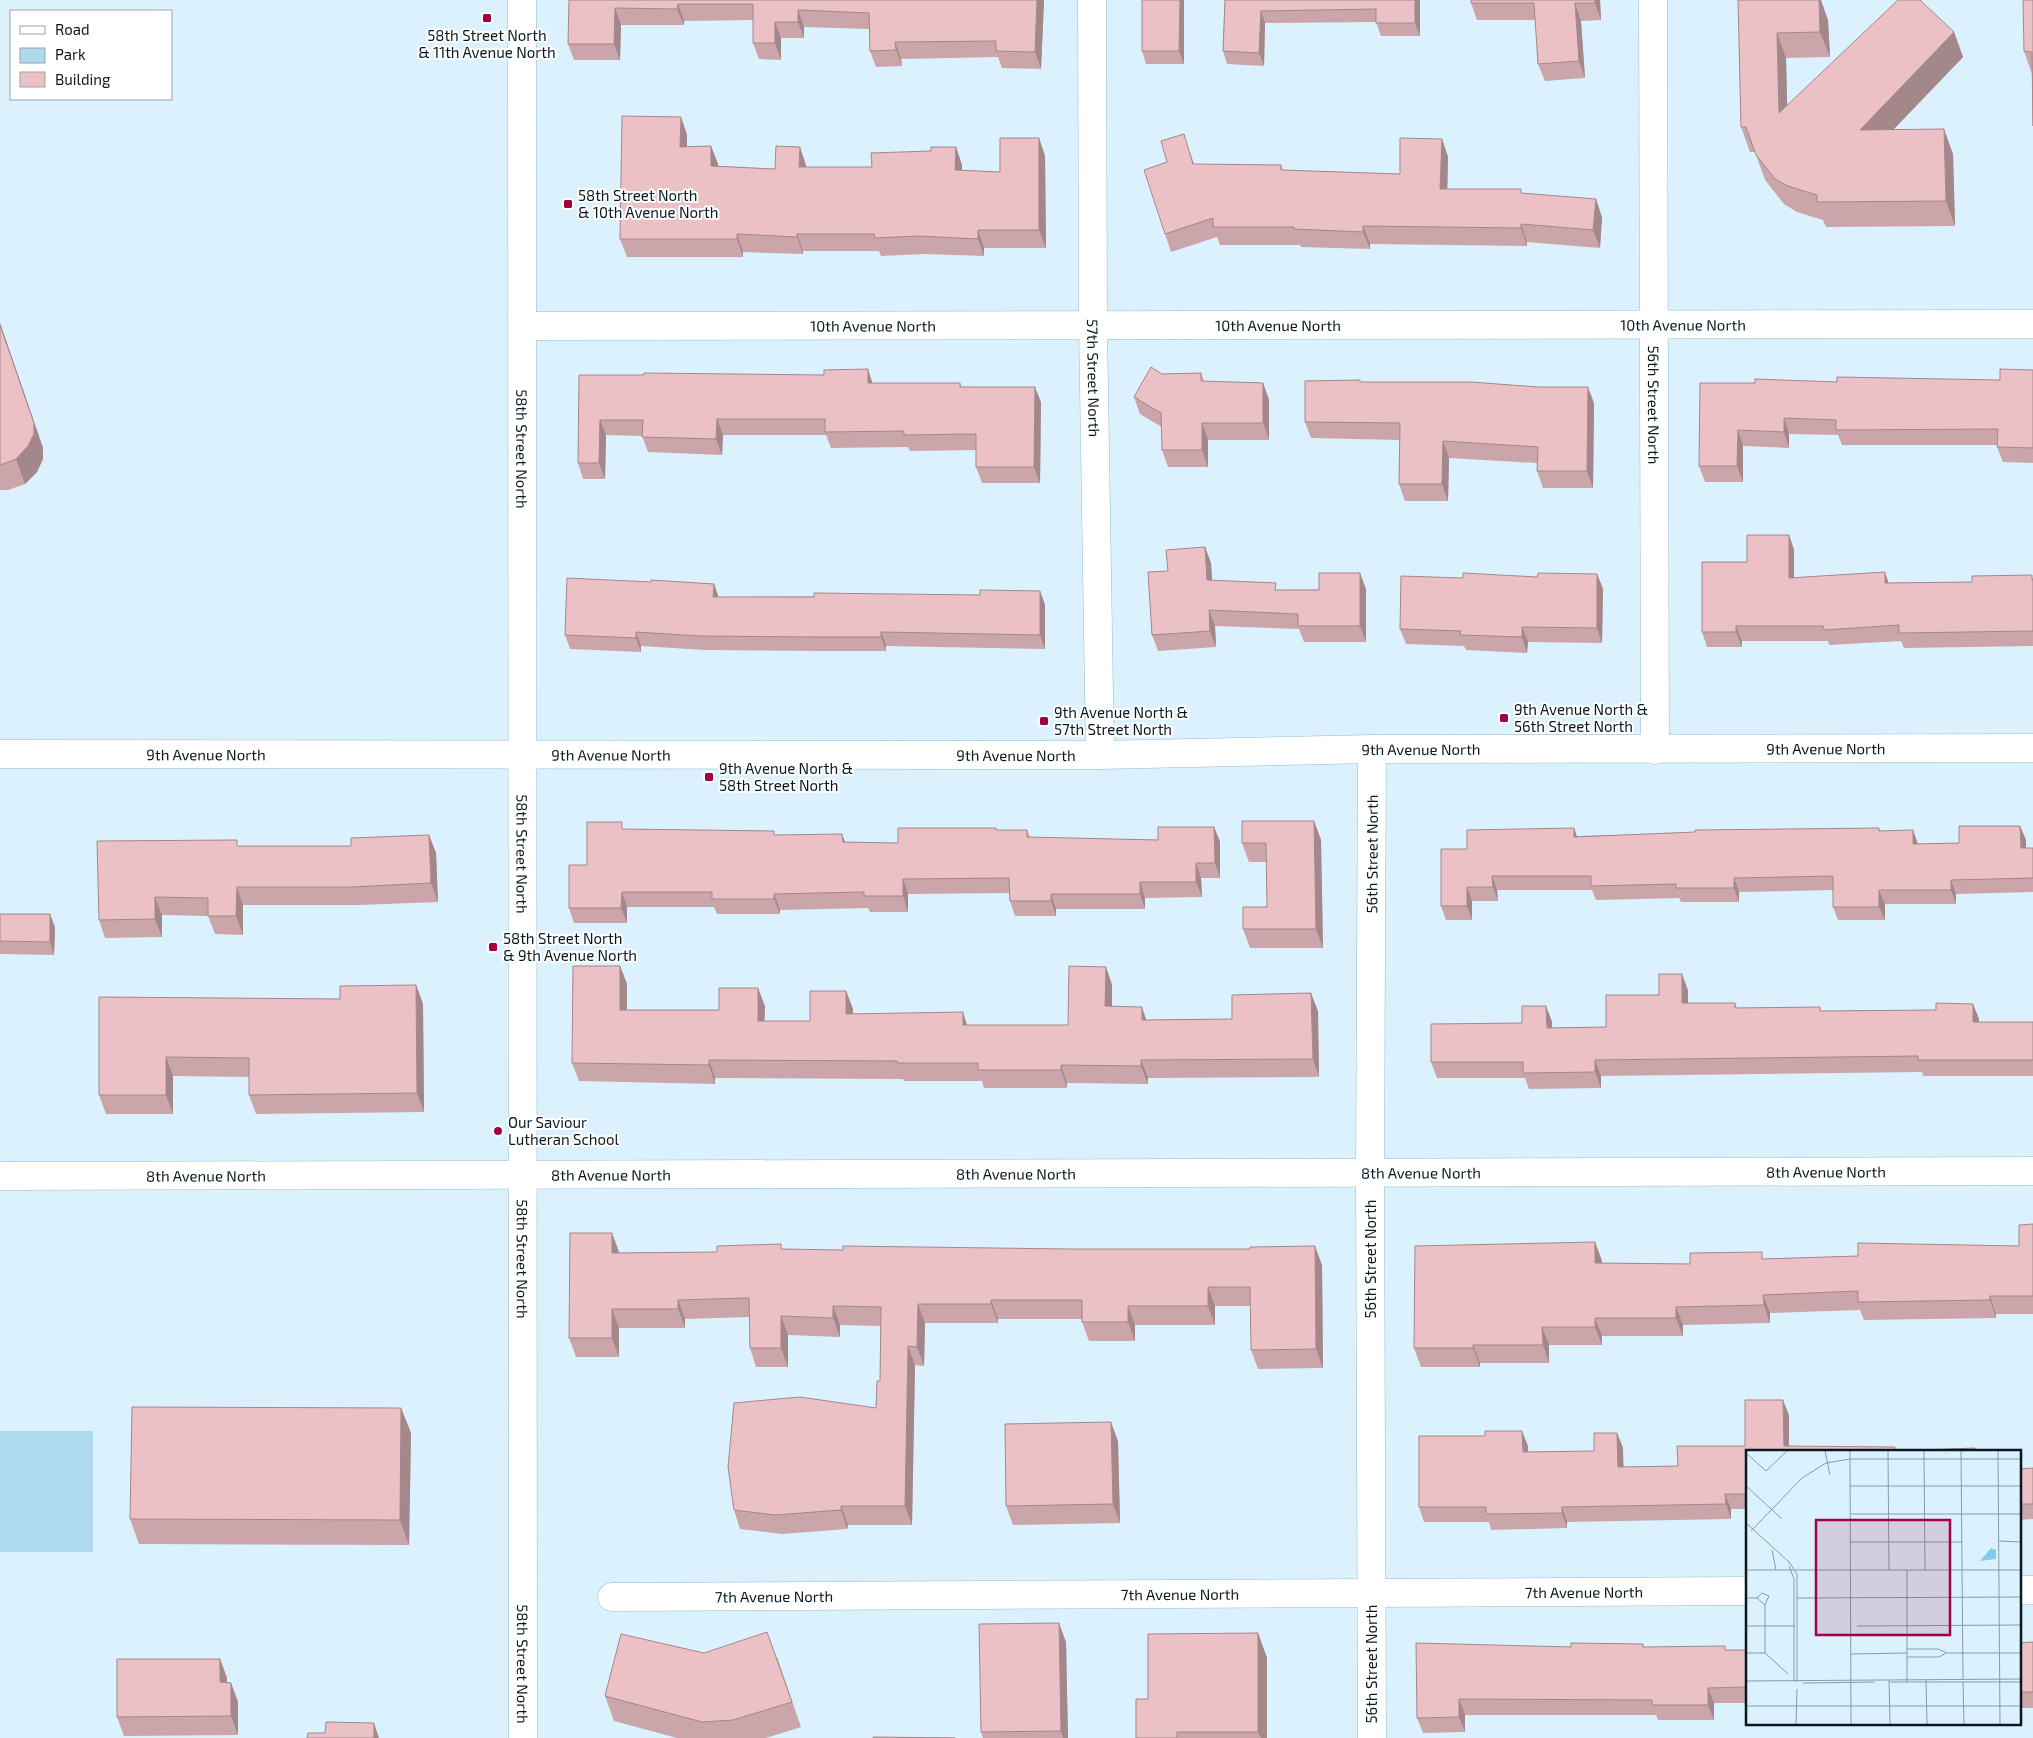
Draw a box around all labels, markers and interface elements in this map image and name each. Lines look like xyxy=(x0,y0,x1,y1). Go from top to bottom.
legend xyxy=(10,10,172,100)
marker: 58th Street North & 11th Avenue North xyxy=(481,12,493,24)
text: Road xyxy=(55,20,90,38)
place label: 58th Street North & 11th Avenue North xyxy=(418,26,556,61)
text: Park xyxy=(55,45,86,63)
text: Building xyxy=(55,70,111,88)
place label: 58th Street North & 10th Avenue North xyxy=(578,186,719,221)
marker: 58th Street North & 10th Avenue North xyxy=(562,198,574,210)
street label: 10th Avenue North xyxy=(1620,315,1746,334)
street label: 10th Avenue North xyxy=(810,316,936,335)
street label: 10th Avenue North xyxy=(1215,316,1341,334)
street label: 57th Street North xyxy=(1084,319,1104,437)
street label: 56th Street North xyxy=(1645,345,1663,465)
street label: 58th Street North xyxy=(513,389,531,509)
place label: 9th Avenue North & 56th Street North xyxy=(1514,700,1648,735)
place label: 9th Avenue North & 57th Street North xyxy=(1054,703,1188,738)
marker: 9th Avenue North & 56th Street North xyxy=(1498,712,1510,724)
marker: 9th Avenue North & 57th Street North xyxy=(1038,715,1050,727)
street label: 9th Avenue North xyxy=(1766,739,1886,757)
street label: 9th Avenue North xyxy=(1361,740,1481,758)
street label: 9th Avenue North xyxy=(146,745,266,763)
street label: 9th Avenue North xyxy=(551,746,671,764)
street label: 9th Avenue North xyxy=(956,746,1076,764)
place label: 9th Avenue North & 58th Street North xyxy=(719,759,853,794)
marker: 9th Avenue North & 58th Street North xyxy=(703,771,715,783)
street label: 58th Street North xyxy=(513,794,532,914)
street label: 56th Street North xyxy=(1362,794,1381,914)
place label: 58th Street North & 9th Avenue North xyxy=(503,929,637,964)
marker: 58th Street North & 9th Avenue North xyxy=(487,941,499,953)
place label: Our Saviour Lutheran School xyxy=(508,1113,620,1148)
marker: Our Saviour Lutheran School xyxy=(492,1125,504,1137)
street label: 8th Avenue North xyxy=(1766,1162,1886,1181)
street label: 8th Avenue North xyxy=(1361,1163,1481,1182)
street label: 8th Avenue North xyxy=(956,1164,1076,1183)
street label: 8th Avenue North xyxy=(551,1165,671,1184)
street label: 8th Avenue North xyxy=(146,1166,266,1185)
street label: 58th Street North xyxy=(514,1199,532,1319)
street label: 56th Street North xyxy=(1361,1200,1379,1318)
inset map xyxy=(1746,1450,2020,1726)
street label: 7th Avenue North xyxy=(1525,1583,1643,1601)
street label: 7th Avenue North xyxy=(1121,1585,1239,1603)
street label: 7th Avenue North xyxy=(715,1587,833,1605)
street label: 58th Street North xyxy=(514,1604,532,1724)
street label: 56th Street North xyxy=(1362,1605,1380,1723)

